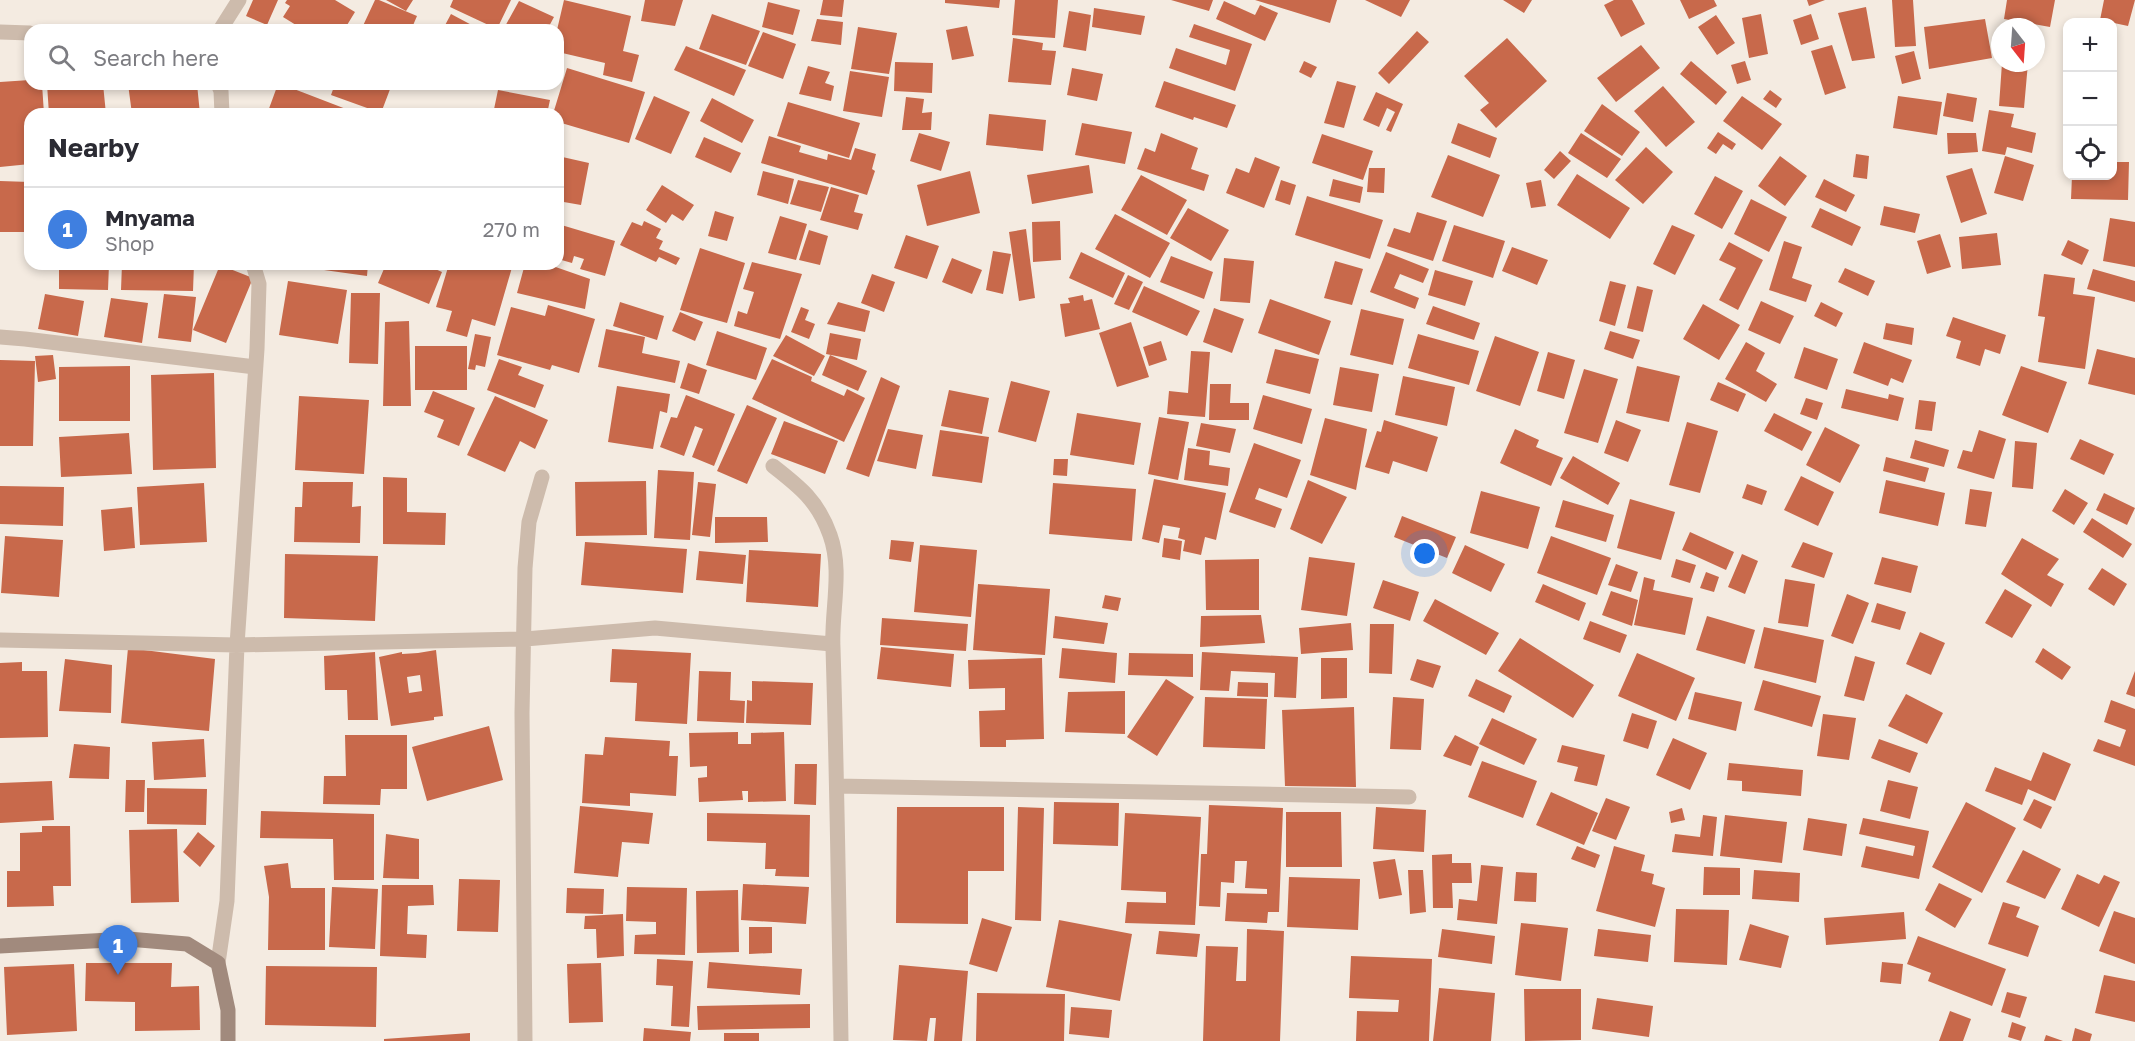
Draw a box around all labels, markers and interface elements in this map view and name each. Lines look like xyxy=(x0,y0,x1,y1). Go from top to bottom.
north arrow xyxy=(1991,18,2045,72)
map controls xyxy=(2063,18,2117,180)
button: + xyxy=(2063,18,2117,72)
search box xyxy=(24,24,564,90)
icon: search xyxy=(45,41,78,74)
text: Search here xyxy=(93,44,219,71)
button: − xyxy=(2063,72,2117,126)
button: locate xyxy=(2063,126,2117,180)
text: Nearby xyxy=(48,132,139,163)
text: Mnyama xyxy=(105,204,195,231)
text: 1 xyxy=(62,217,73,241)
text: 270 m xyxy=(483,217,540,241)
text: Shop xyxy=(105,231,154,255)
your location xyxy=(1410,539,1439,568)
pin: 1 xyxy=(98,926,138,975)

